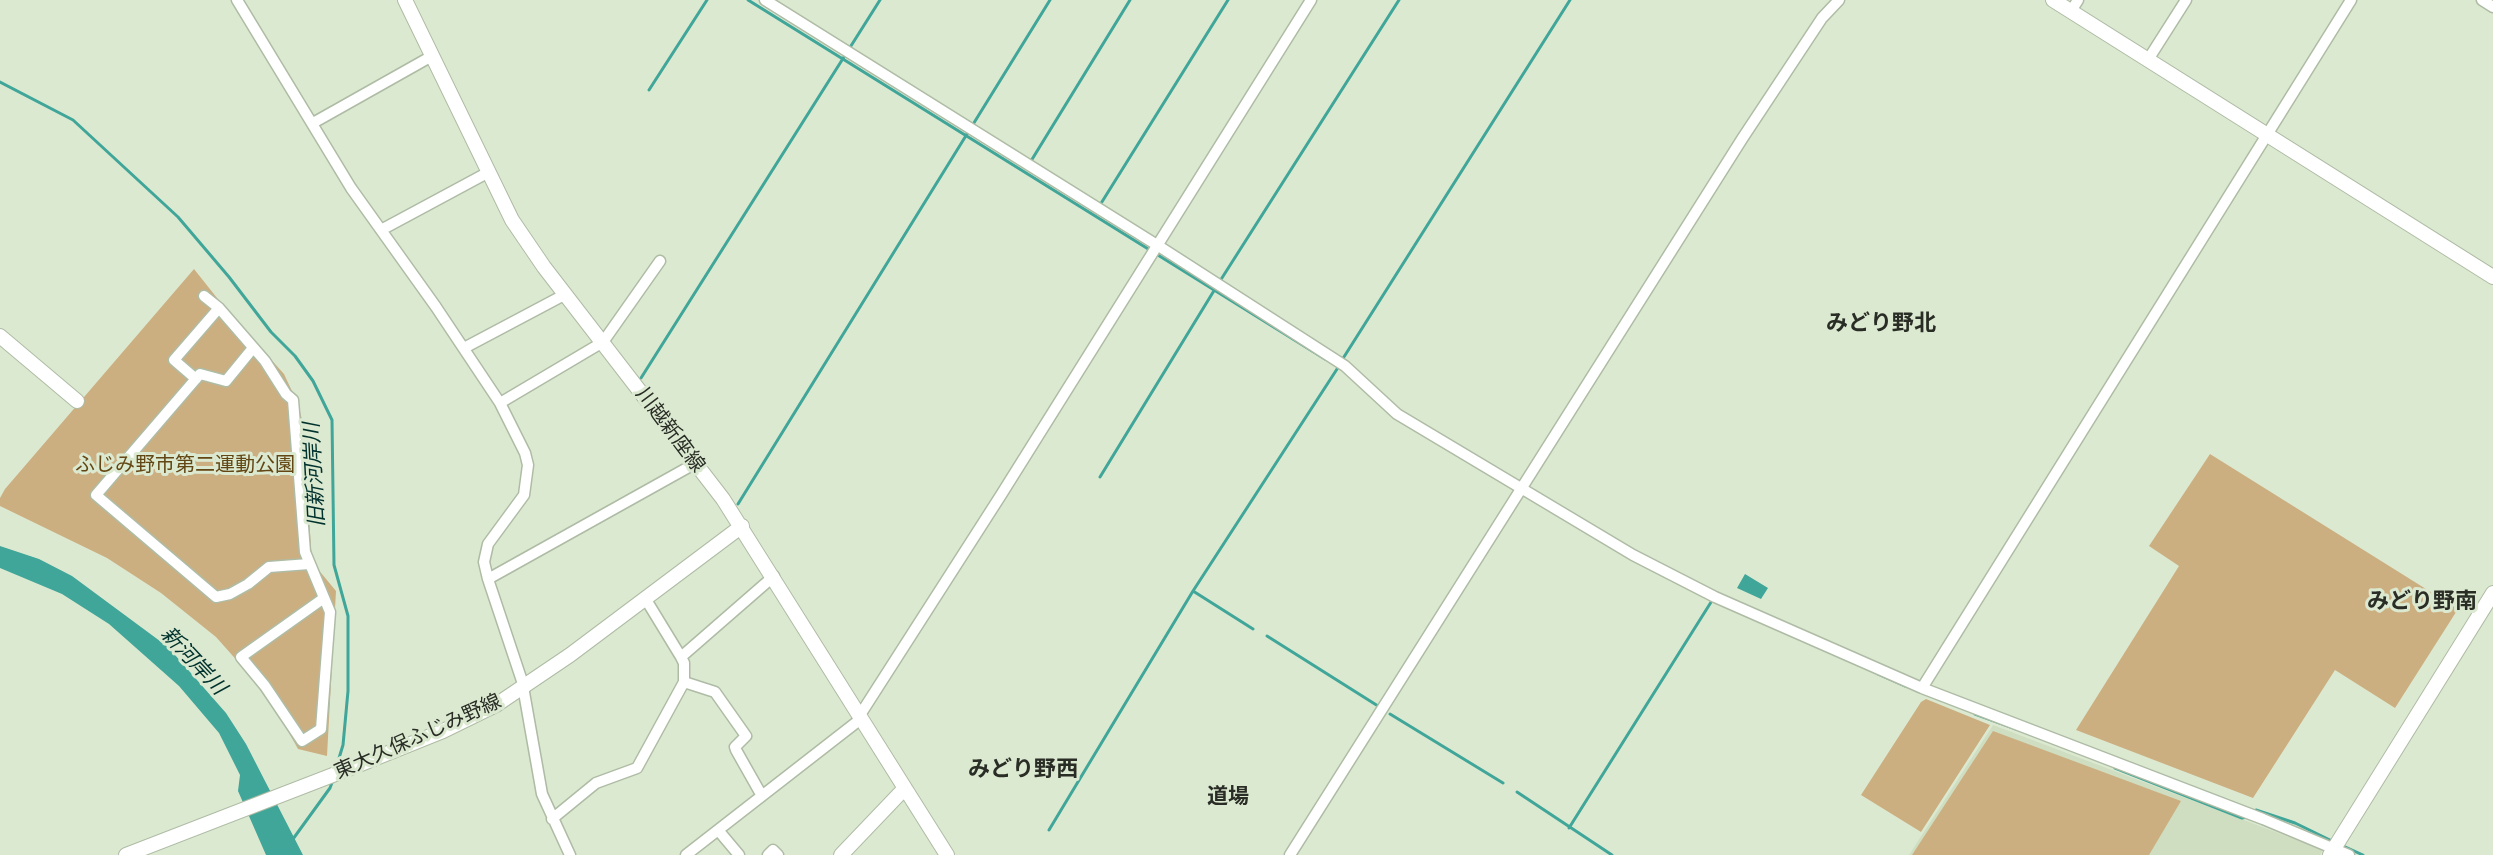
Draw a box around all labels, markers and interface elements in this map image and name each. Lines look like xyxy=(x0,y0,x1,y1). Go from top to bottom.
district label: みどり野北 xyxy=(1826,311,1936,337)
street label: 川越新座線 xyxy=(630,383,710,477)
water label: 旧新河岸川 xyxy=(300,422,330,528)
park label: ふじみ野市第二運動公園 xyxy=(75,453,295,477)
district label: みどり野南 xyxy=(2367,589,2477,615)
water label: 新河岸川 xyxy=(155,622,231,700)
street label: 東大久保ふじみ野線 xyxy=(331,689,505,785)
district label: みどり野西 xyxy=(968,757,1078,783)
district label: 道場 xyxy=(1207,784,1249,810)

